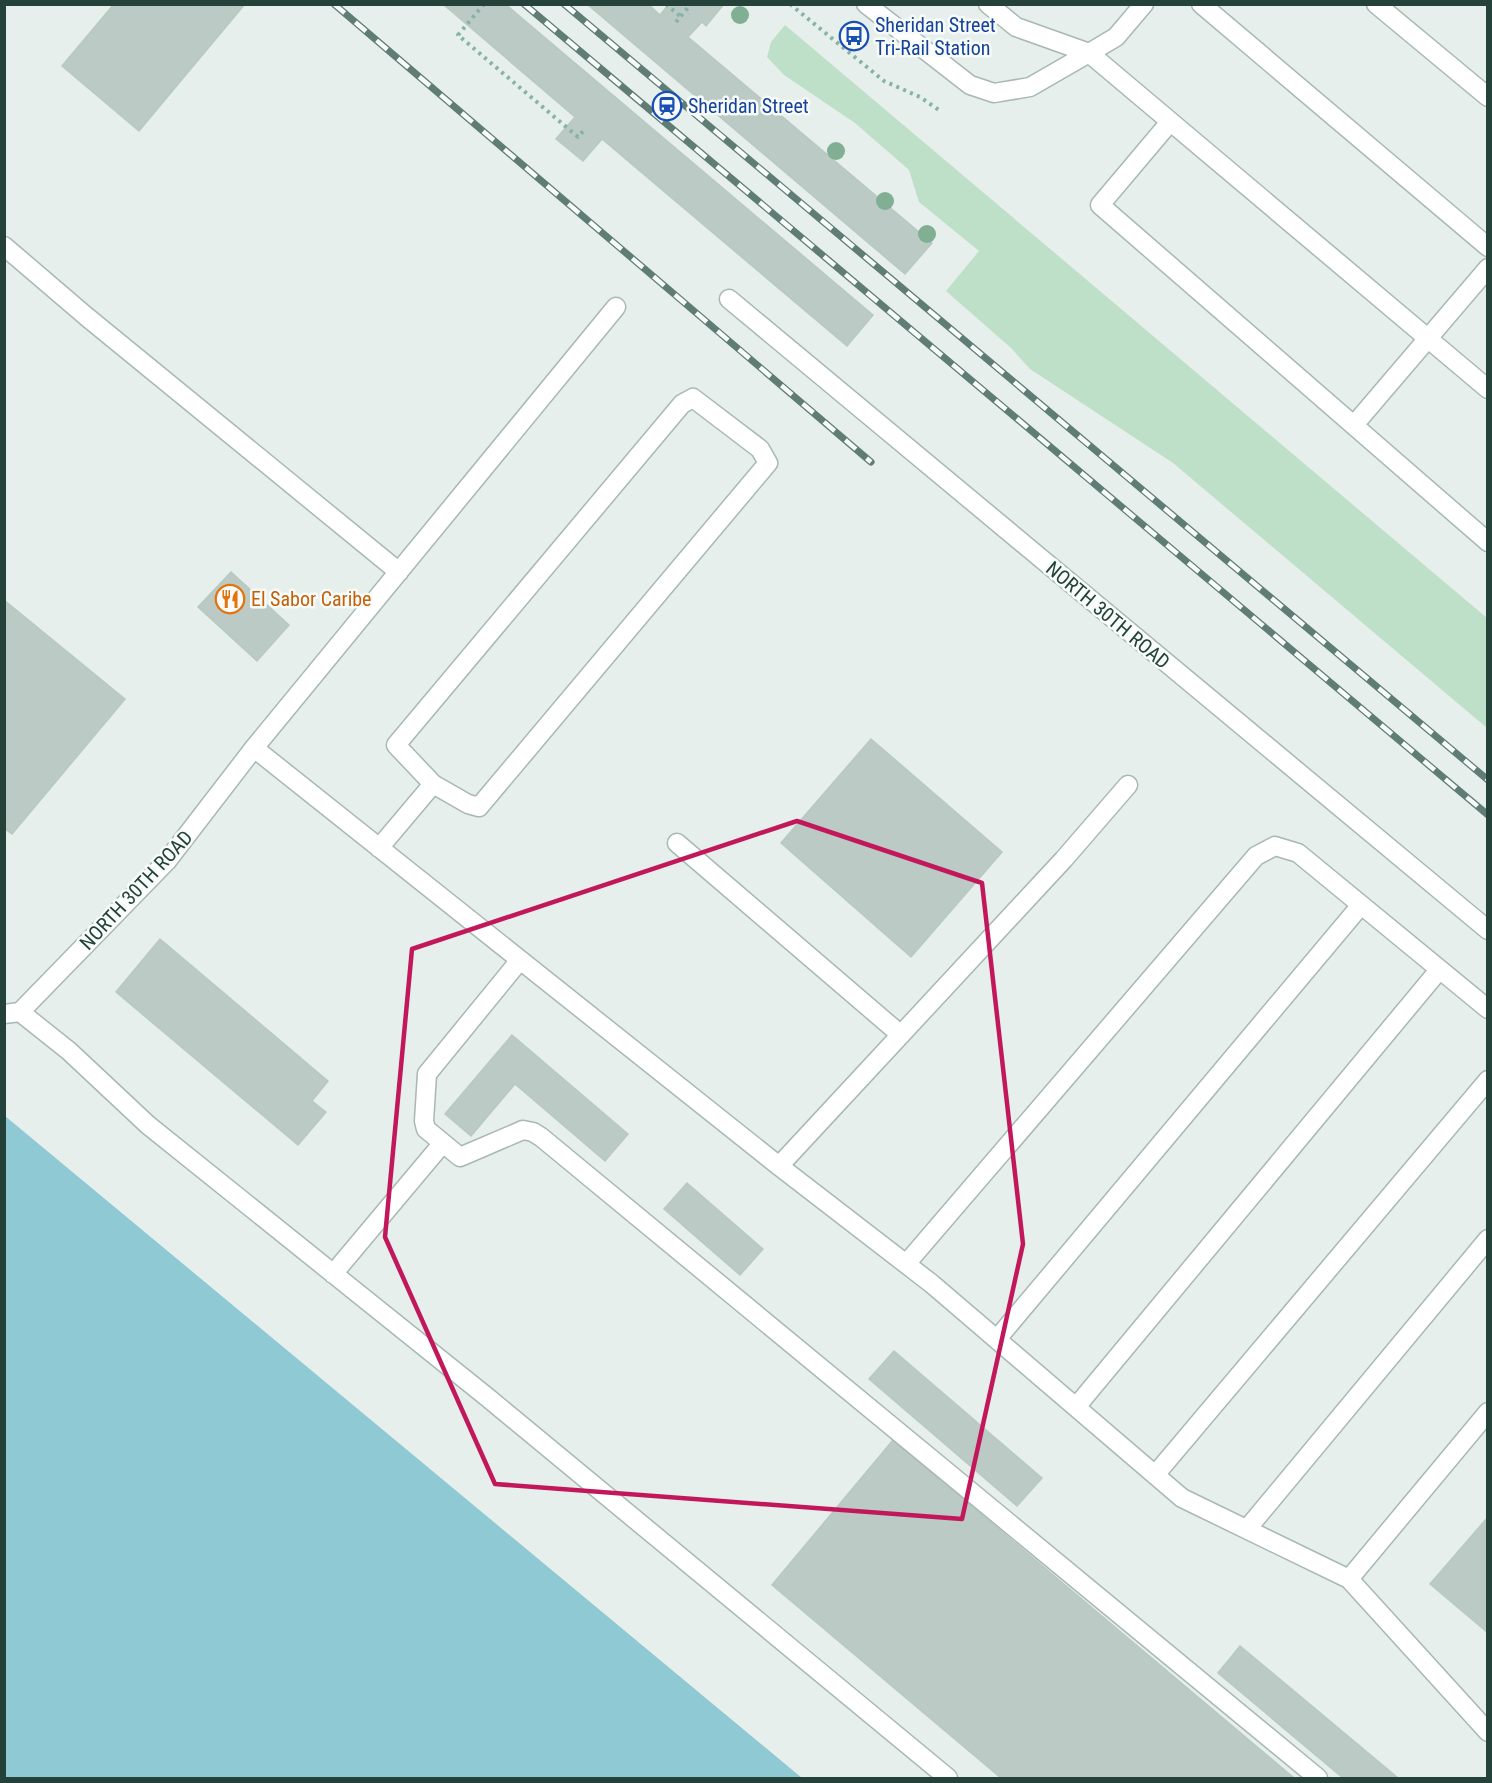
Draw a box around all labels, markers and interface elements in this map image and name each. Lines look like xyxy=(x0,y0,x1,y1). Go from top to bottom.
place label: Sheridan Street Tri-Rail Station xyxy=(875,13,996,60)
bus stop icon: Sheridan Street Tri-Rail Station xyxy=(838,20,870,52)
station icon: Sheridan Street xyxy=(651,90,683,122)
place label: Sheridan Street xyxy=(688,94,809,118)
street label: NORTH 30TH ROAD xyxy=(1041,556,1175,674)
restaurant icon: El Sabor Caribe xyxy=(214,583,246,615)
place label: El Sabor Caribe xyxy=(251,587,372,611)
street label: NORTH 30TH ROAD xyxy=(75,825,197,955)

